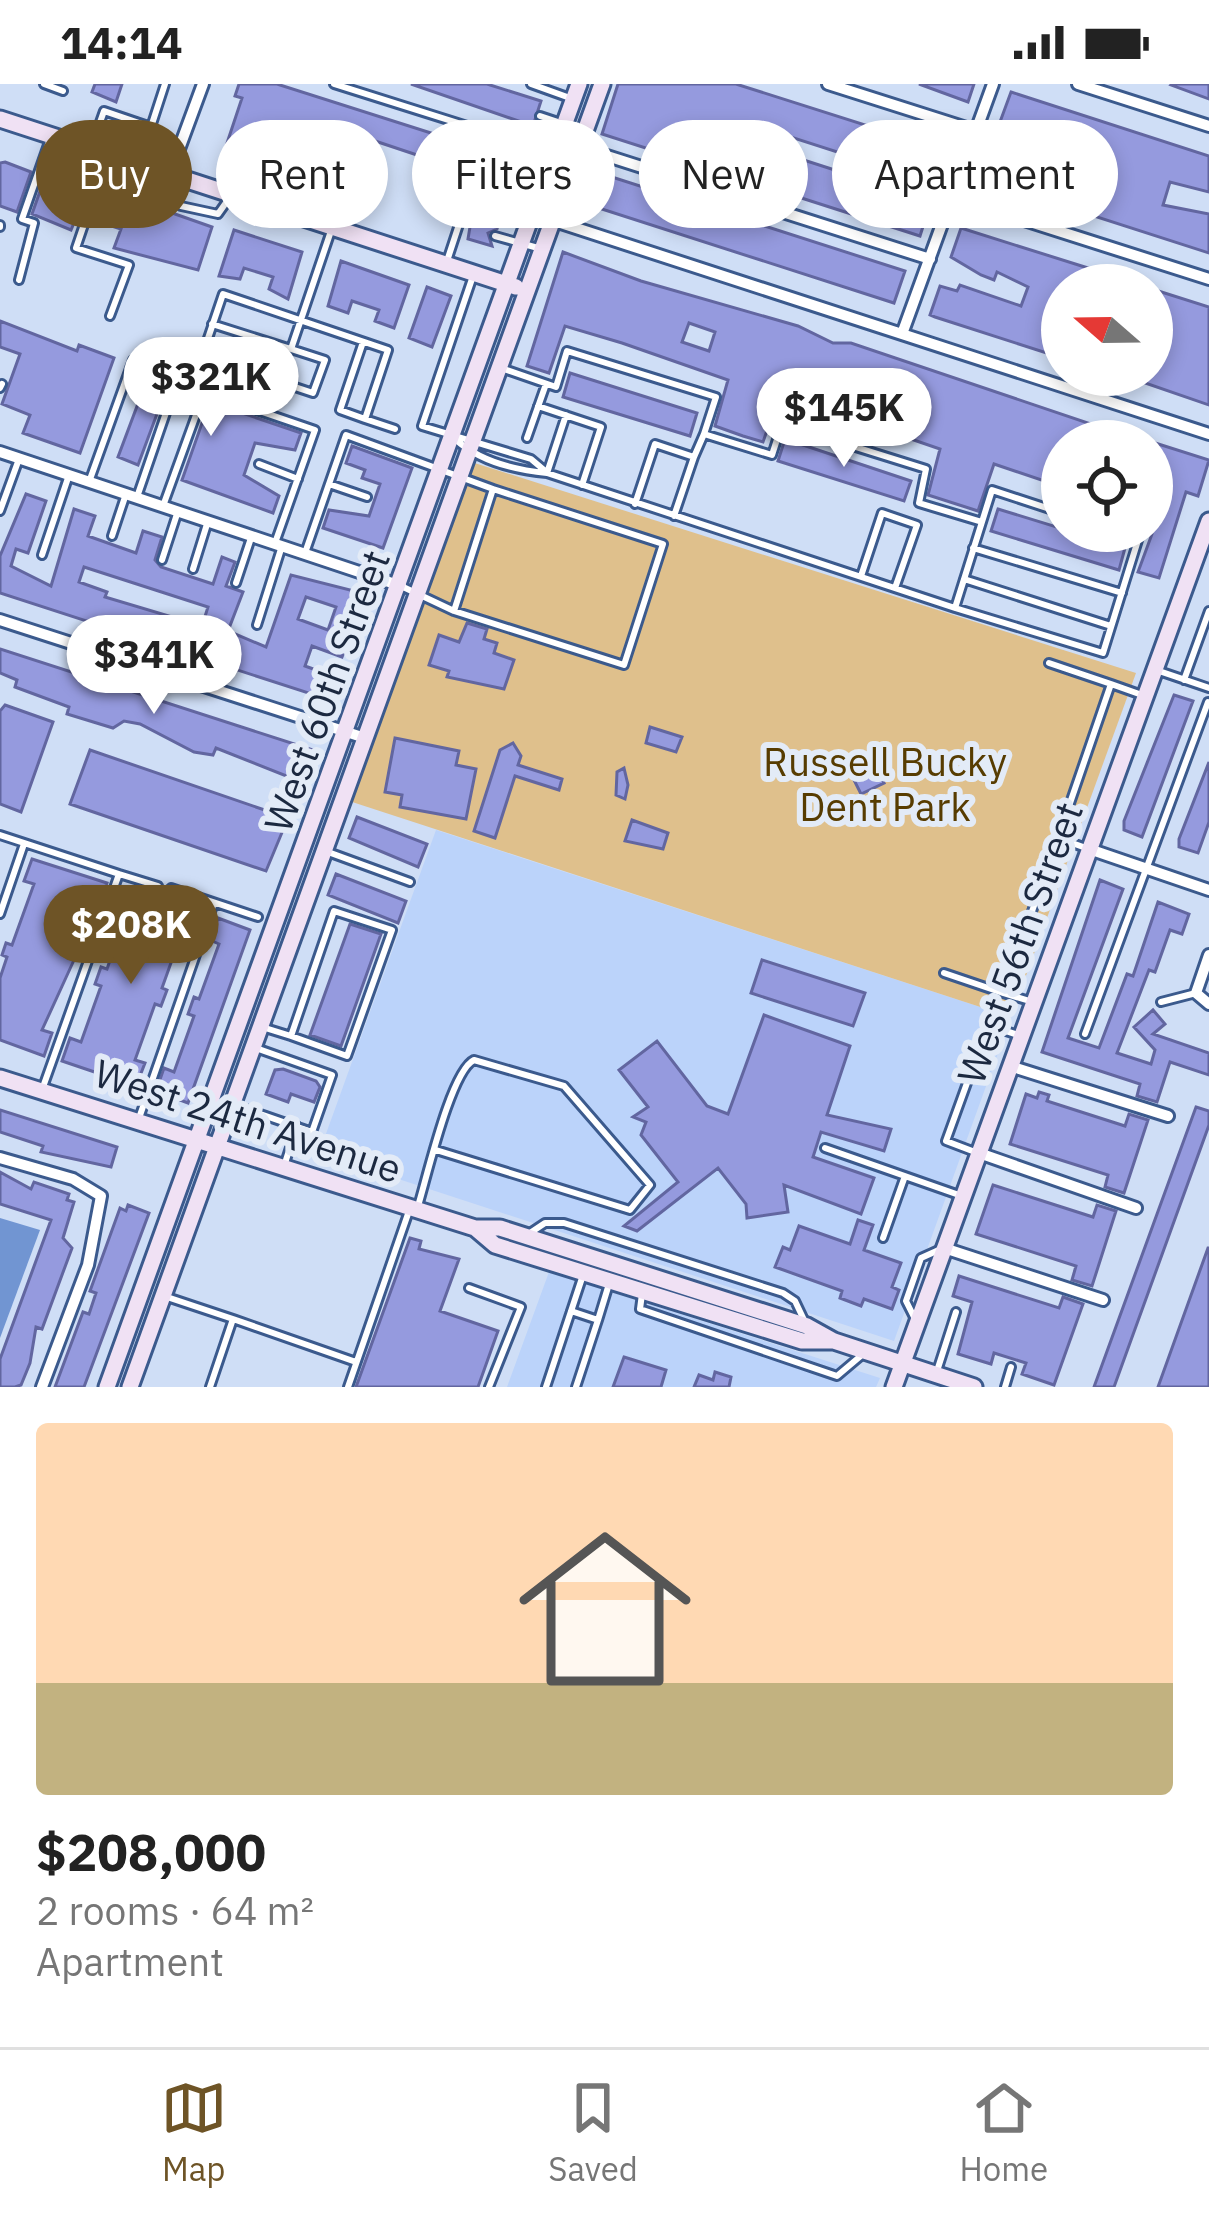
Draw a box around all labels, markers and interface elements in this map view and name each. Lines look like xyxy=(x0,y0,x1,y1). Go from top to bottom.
text: 14:14 xyxy=(60,13,183,71)
chip: Buy xyxy=(36,120,192,228)
chip: Rent xyxy=(216,120,388,228)
chip: Filters xyxy=(412,120,615,228)
chip: New xyxy=(639,120,808,228)
chip: Apartment xyxy=(832,120,1118,228)
north arrow xyxy=(1041,264,1173,396)
map controls xyxy=(1041,264,1173,552)
pin: $321K xyxy=(127,337,295,439)
text: $321K xyxy=(151,350,271,401)
pin: $145K xyxy=(760,368,928,470)
text: $145K xyxy=(784,381,904,432)
button: locate xyxy=(1041,420,1173,552)
street label: West 60th Street xyxy=(252,543,401,839)
pin: $341K xyxy=(70,615,238,717)
text: $341K xyxy=(94,628,214,679)
park label: Russell Bucky Dent Park xyxy=(763,736,1007,832)
street label: West 56th Street xyxy=(945,795,1094,1091)
pin: $208K xyxy=(47,885,215,987)
text: $208K xyxy=(71,898,191,949)
street label: West 24th Avenue xyxy=(88,1047,408,1194)
icon: home xyxy=(497,1501,713,1717)
text: $208,000 xyxy=(36,1819,266,1885)
text: 2 rooms · 64 m² xyxy=(36,1885,314,1936)
text: Apartment xyxy=(36,1936,224,1987)
tab: Map xyxy=(161,2075,227,2190)
tab: Saved xyxy=(548,2075,638,2190)
tab: Home xyxy=(959,2075,1048,2190)

